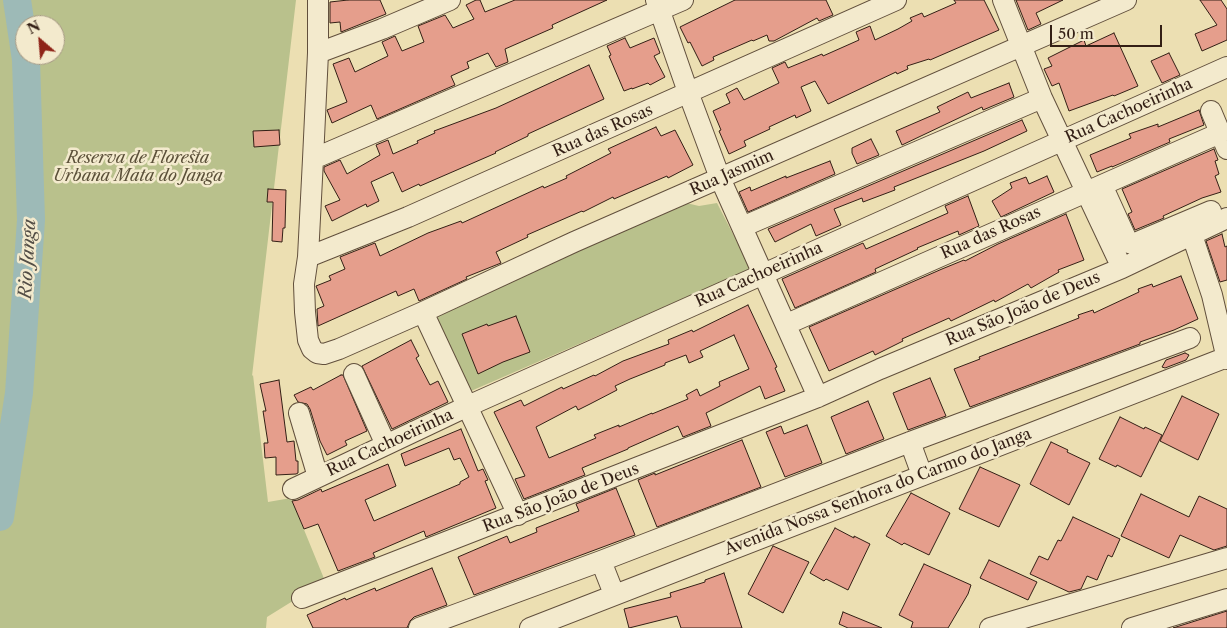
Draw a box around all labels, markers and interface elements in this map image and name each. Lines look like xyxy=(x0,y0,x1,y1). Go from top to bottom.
north arrow xyxy=(15,15,65,65)
scale bar xyxy=(1052,15,1164,47)
text: N xyxy=(24,17,43,38)
text: 50 m xyxy=(1058,24,1094,43)
street label: Rua Cachoeirinha xyxy=(1062,74,1196,148)
street label: Rua das Rosas xyxy=(550,100,656,162)
street label: Rua Jasmim xyxy=(687,146,777,200)
park label: Reserva de Floresta Urbana Mata do Janga xyxy=(53,148,223,186)
street label: Rua das Rosas xyxy=(938,202,1044,264)
water label: Rio Janga xyxy=(15,218,41,300)
street label: Rua Cachoeirinha xyxy=(692,238,826,312)
street label: Rua São João de Deus xyxy=(943,268,1103,350)
street label: Rua Cachoeirinha xyxy=(324,405,456,481)
street label: Avenida Nossa Senhora do Carmo do Janga xyxy=(722,424,1034,560)
street label: Rua São João de Deus xyxy=(480,459,642,537)

